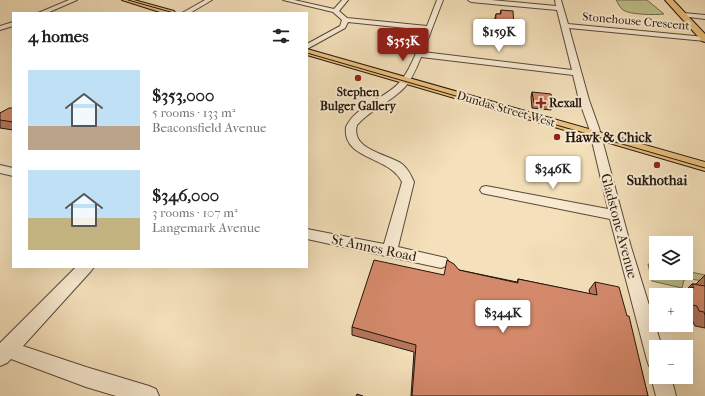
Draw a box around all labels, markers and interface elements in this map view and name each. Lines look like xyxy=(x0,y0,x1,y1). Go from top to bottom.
street label: Stonehouse Crescent xyxy=(582,9,691,33)
pin: $159K xyxy=(471,19,527,53)
text: $159K xyxy=(482,24,516,39)
icon: filters xyxy=(270,25,292,47)
text: 4 homes xyxy=(28,26,88,46)
pin: $353K xyxy=(375,28,431,62)
text: $353K xyxy=(387,33,419,48)
marker: Stephen Bulger Gallery xyxy=(353,73,363,83)
text: $353,000 xyxy=(152,85,214,105)
place label: Stephen Bulger Gallery xyxy=(320,85,397,114)
icon: home xyxy=(60,86,108,134)
street label: Dundas Street West xyxy=(455,88,558,130)
place label: Rexall xyxy=(549,96,583,110)
marker: Rexall xyxy=(536,98,546,108)
text: 5 rooms · 133 m² xyxy=(152,105,235,120)
text: Beaconsfield Avenue xyxy=(152,120,266,135)
place label: Hawk & Chick xyxy=(565,129,653,146)
marker: Hawk & Chick xyxy=(552,132,562,142)
pin: $346K xyxy=(525,156,581,190)
marker: Sukhothai xyxy=(652,160,662,170)
text: $346K xyxy=(535,161,571,176)
street label: Gladstone Avenue xyxy=(597,172,641,281)
place label: Sukhothai xyxy=(627,172,688,189)
text: $346,000 xyxy=(152,185,219,205)
icon: home xyxy=(60,186,108,234)
text: 3 rooms · 107 m² xyxy=(152,205,238,220)
text: Langemark Avenue xyxy=(152,220,261,235)
street label: St Annes Road xyxy=(330,231,419,265)
map controls xyxy=(649,236,693,384)
button: layers xyxy=(649,236,693,280)
button: + xyxy=(649,288,693,332)
pin: $344K xyxy=(475,300,531,334)
text: $344K xyxy=(484,305,522,320)
button: − xyxy=(649,340,693,384)

